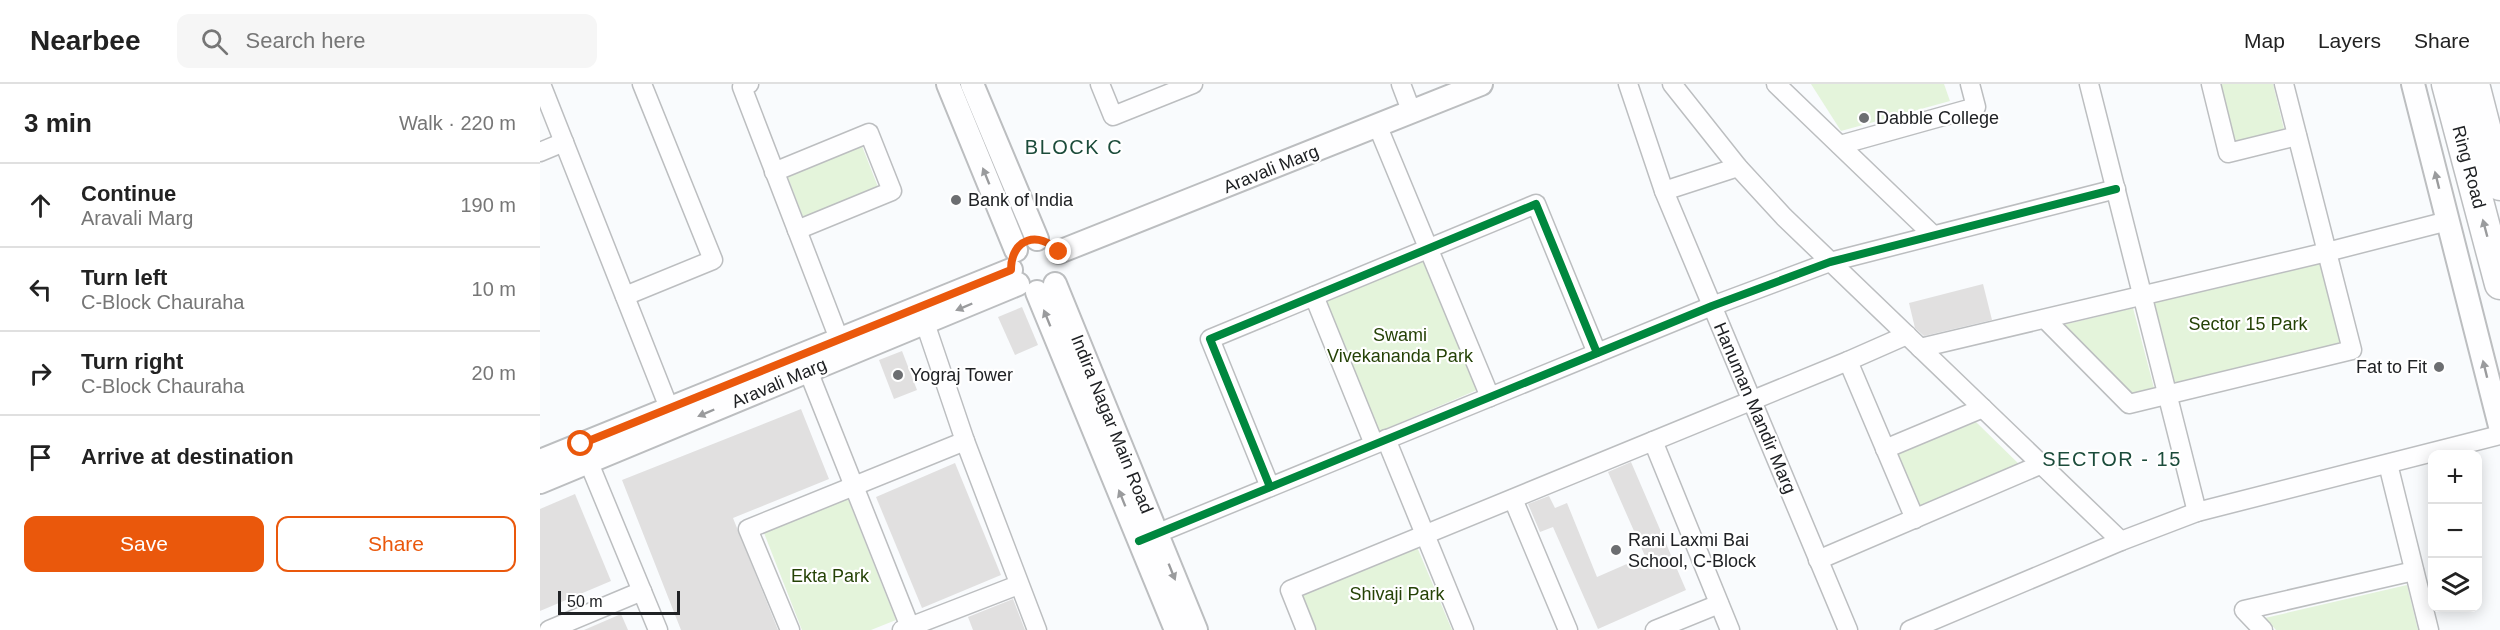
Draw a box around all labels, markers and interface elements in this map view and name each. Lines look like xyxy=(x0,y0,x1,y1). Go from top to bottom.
search box xyxy=(177,14,597,68)
text: Nearbee xyxy=(30,25,141,56)
icon: search xyxy=(198,25,231,58)
text: Search here xyxy=(246,28,365,53)
text: Map xyxy=(2244,29,2285,52)
text: Layers xyxy=(2318,29,2381,52)
text: Share xyxy=(2414,29,2470,52)
text: 3 min xyxy=(24,108,92,138)
place label: Dabble College xyxy=(1876,108,1999,128)
marker: Dabble College xyxy=(1857,111,1871,125)
text: Walk · 220 m xyxy=(399,112,516,134)
street label: Ring Road xyxy=(2448,123,2490,211)
district label: BLOCK C xyxy=(1025,136,1123,158)
street label: Aravali Marg xyxy=(1220,141,1322,197)
one-way arrow xyxy=(981,167,990,185)
one-way arrow xyxy=(2432,171,2442,189)
text: Continue xyxy=(81,181,176,206)
icon: ahead xyxy=(24,189,57,222)
place label: Bank of India xyxy=(968,190,1074,210)
marker: Bank of India xyxy=(949,193,963,207)
text: 190 m xyxy=(460,194,516,216)
text: Aravali Marg xyxy=(81,207,193,229)
one-way arrow xyxy=(2480,218,2489,236)
route end xyxy=(1045,238,1071,264)
text: Turn left xyxy=(81,265,167,290)
icon: left xyxy=(24,273,57,306)
text: 10 m xyxy=(472,278,516,300)
text: C-Block Chauraha xyxy=(81,291,244,313)
one-way arrow xyxy=(955,303,973,312)
one-way arrow xyxy=(1042,309,1051,327)
park label: Sector 15 Park xyxy=(2188,314,2309,334)
street label: Hanuman Mandir Marg xyxy=(1710,319,1800,497)
park label: Swami Vivekananda Park xyxy=(1327,325,1474,366)
street label: Indira Nagar Main Road xyxy=(1067,332,1157,516)
text: Turn right xyxy=(81,349,183,374)
street label: Aravali Marg xyxy=(729,354,829,412)
icon: right xyxy=(24,357,57,390)
place label: Fat to Fit xyxy=(2356,357,2427,377)
marker: Fat to Fit xyxy=(2432,360,2446,374)
one-way arrow xyxy=(2480,360,2490,378)
text: 20 m xyxy=(472,362,516,384)
place label: Yograj Tower xyxy=(910,365,1013,385)
marker: Yograj Tower xyxy=(891,368,905,382)
text: C-Block Chauraha xyxy=(81,375,244,397)
one-way arrow xyxy=(697,408,715,418)
route start xyxy=(567,430,593,456)
icon: arrive xyxy=(24,441,57,474)
text: Arrive at destination xyxy=(81,444,294,469)
district label: SECTOR - 15 xyxy=(2042,448,2182,470)
map controls xyxy=(2428,450,2482,612)
button: + xyxy=(2428,450,2482,504)
one-way arrow xyxy=(1117,489,1127,507)
button: − xyxy=(2428,504,2482,558)
button: Save xyxy=(24,516,264,572)
button: Share xyxy=(276,516,516,572)
place label: Rani Laxmi Bai School, C-Block xyxy=(1628,530,1757,571)
marker: Rani Laxmi Bai School, C-Block xyxy=(1609,543,1623,557)
button: layers xyxy=(2428,558,2482,612)
one-way arrow xyxy=(1168,563,1177,581)
park label: Ekta Park xyxy=(791,566,870,586)
park label: Shivaji Park xyxy=(1349,584,1446,604)
scale bar xyxy=(558,588,680,616)
text: 50 m xyxy=(567,593,603,610)

